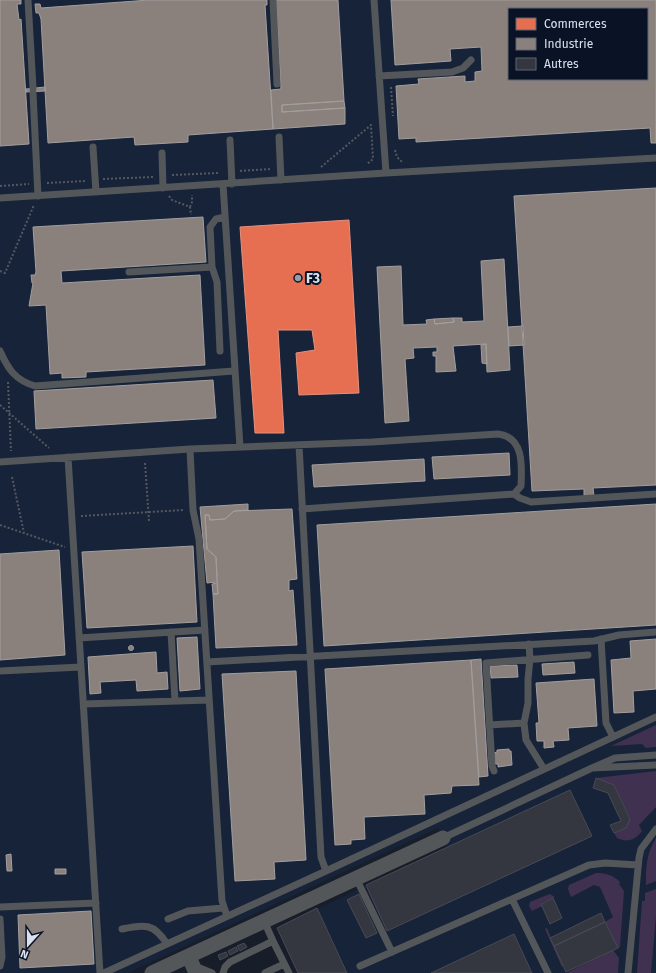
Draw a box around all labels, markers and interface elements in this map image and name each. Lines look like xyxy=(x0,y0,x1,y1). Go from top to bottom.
legend xyxy=(508,8,648,80)
text: Commerces xyxy=(544,17,607,31)
text: Industrie xyxy=(544,37,593,51)
text: Autres xyxy=(544,57,579,71)
place label: F3 xyxy=(306,270,320,287)
marker: F3 xyxy=(293,273,303,283)
north arrow xyxy=(8,925,48,965)
text: N xyxy=(19,946,30,961)

